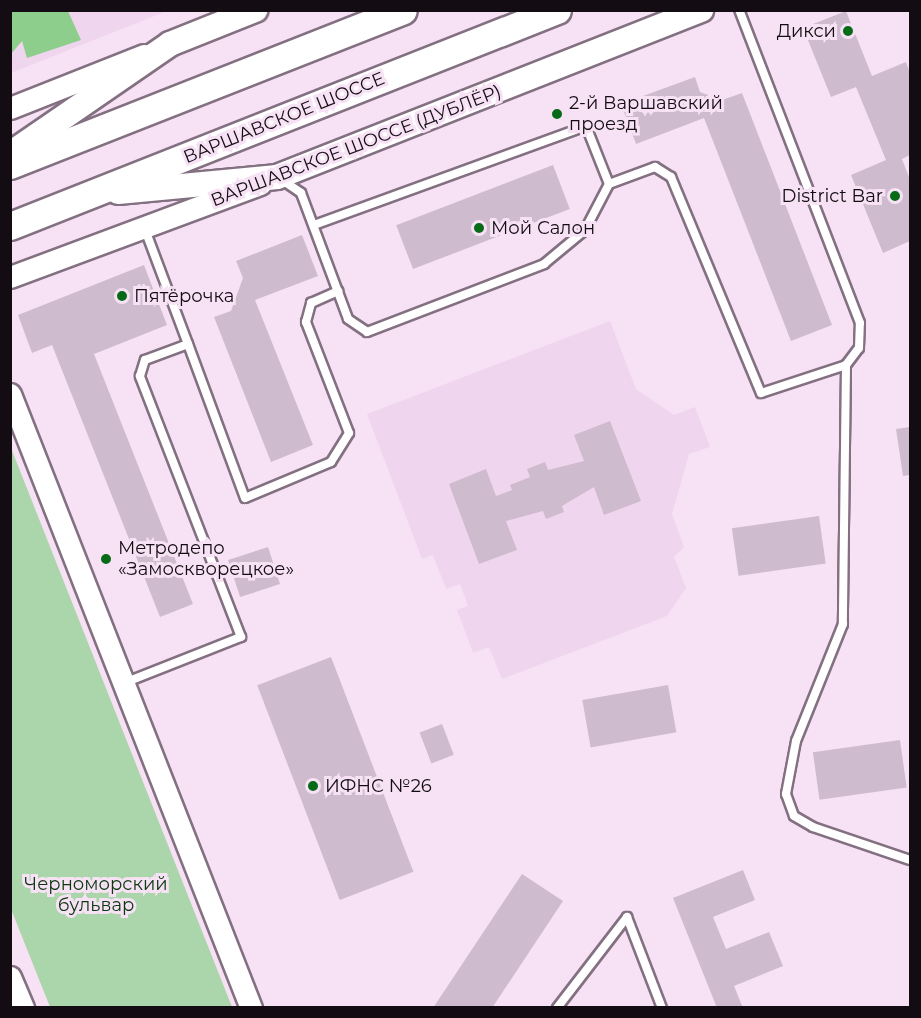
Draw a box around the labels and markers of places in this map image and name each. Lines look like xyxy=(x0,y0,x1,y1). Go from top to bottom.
place label: Дикси xyxy=(777,20,836,42)
marker: Дикси xyxy=(841,24,855,38)
place label: 2-й Варшавский проезд xyxy=(569,93,723,136)
marker: 2-й Варшавский проезд xyxy=(550,107,564,121)
place label: District Bar xyxy=(782,185,883,207)
marker: District Bar xyxy=(888,189,902,203)
place label: Мой Салон xyxy=(491,217,595,239)
marker: Мой Салон xyxy=(472,221,486,235)
place label: Пятёрочка xyxy=(134,285,234,307)
marker: Пятёрочка xyxy=(115,289,129,303)
place label: Метродепо «Замоскворецкое» xyxy=(118,538,294,580)
marker: Метродепо «Замоскворецкое» xyxy=(99,552,113,566)
place label: ИФНС №26 xyxy=(325,775,432,797)
marker: ИФНС №26 xyxy=(306,779,320,793)

